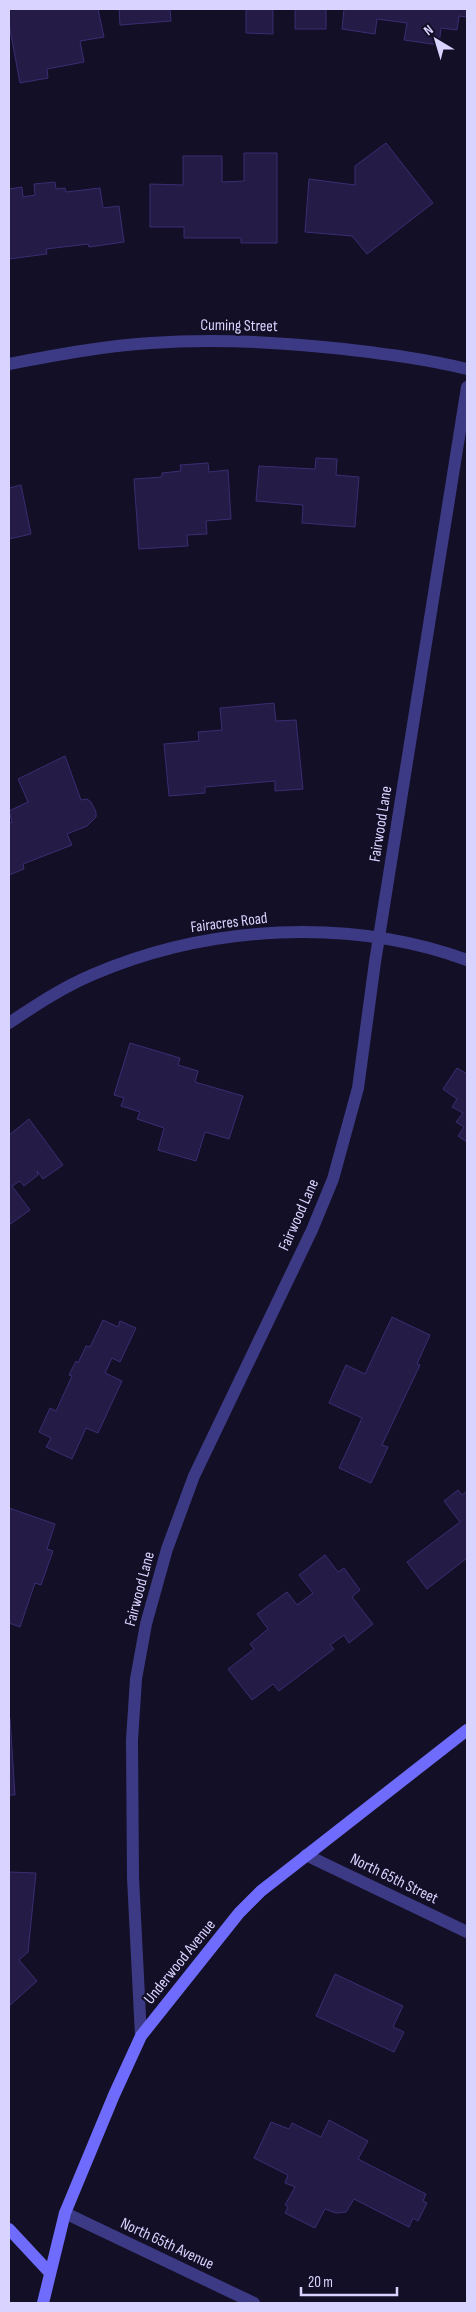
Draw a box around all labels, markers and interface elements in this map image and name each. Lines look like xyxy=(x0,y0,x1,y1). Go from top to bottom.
north arrow xyxy=(411,15,461,65)
text: N xyxy=(420,21,436,39)
street label: Cuming Street xyxy=(200,316,278,336)
street label: Fairwood Lane xyxy=(366,785,396,863)
street label: Fairacres Road xyxy=(189,909,269,937)
street label: Fairwood Lane xyxy=(275,1176,323,1254)
street label: Fairwood Lane xyxy=(121,1550,159,1628)
street label: North 65th Street xyxy=(347,1850,441,1908)
street label: Underwood Avenue xyxy=(140,1916,220,2008)
street label: North 65th Avenue xyxy=(117,2214,217,2274)
scale bar xyxy=(301,2264,397,2296)
text: 20 m xyxy=(308,2273,333,2292)

